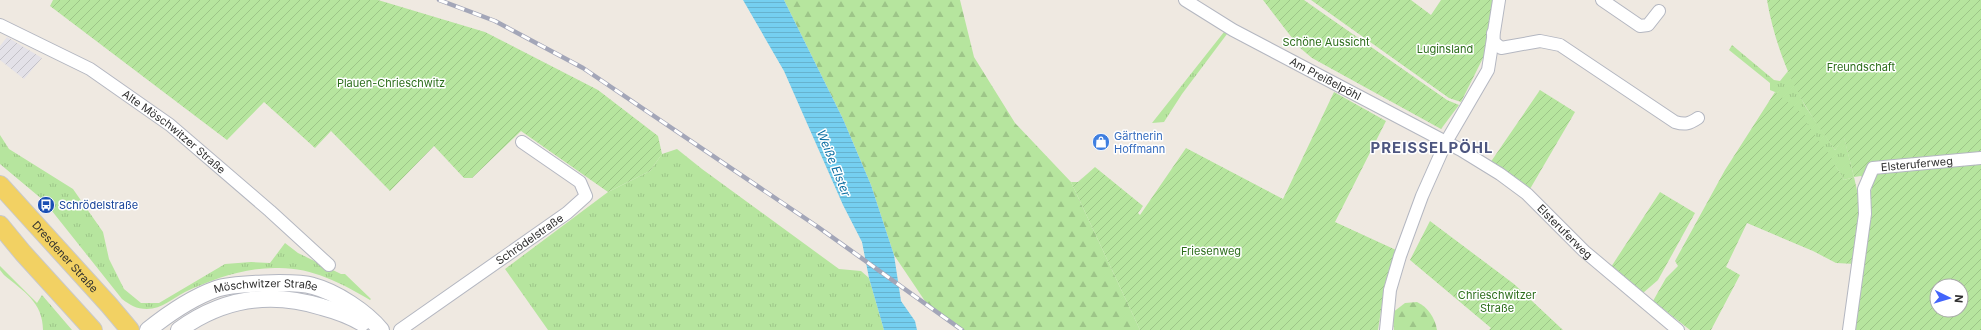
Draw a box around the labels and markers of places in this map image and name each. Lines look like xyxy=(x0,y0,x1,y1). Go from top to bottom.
place label: Gärtnerin Hoffmann xyxy=(1114,129,1165,156)
shop icon: Gärtnerin Hoffmann xyxy=(1091,132,1111,152)
bus stop icon: Schrödelstraße xyxy=(36,195,56,215)
place label: Schrödelstraße xyxy=(59,198,138,212)

